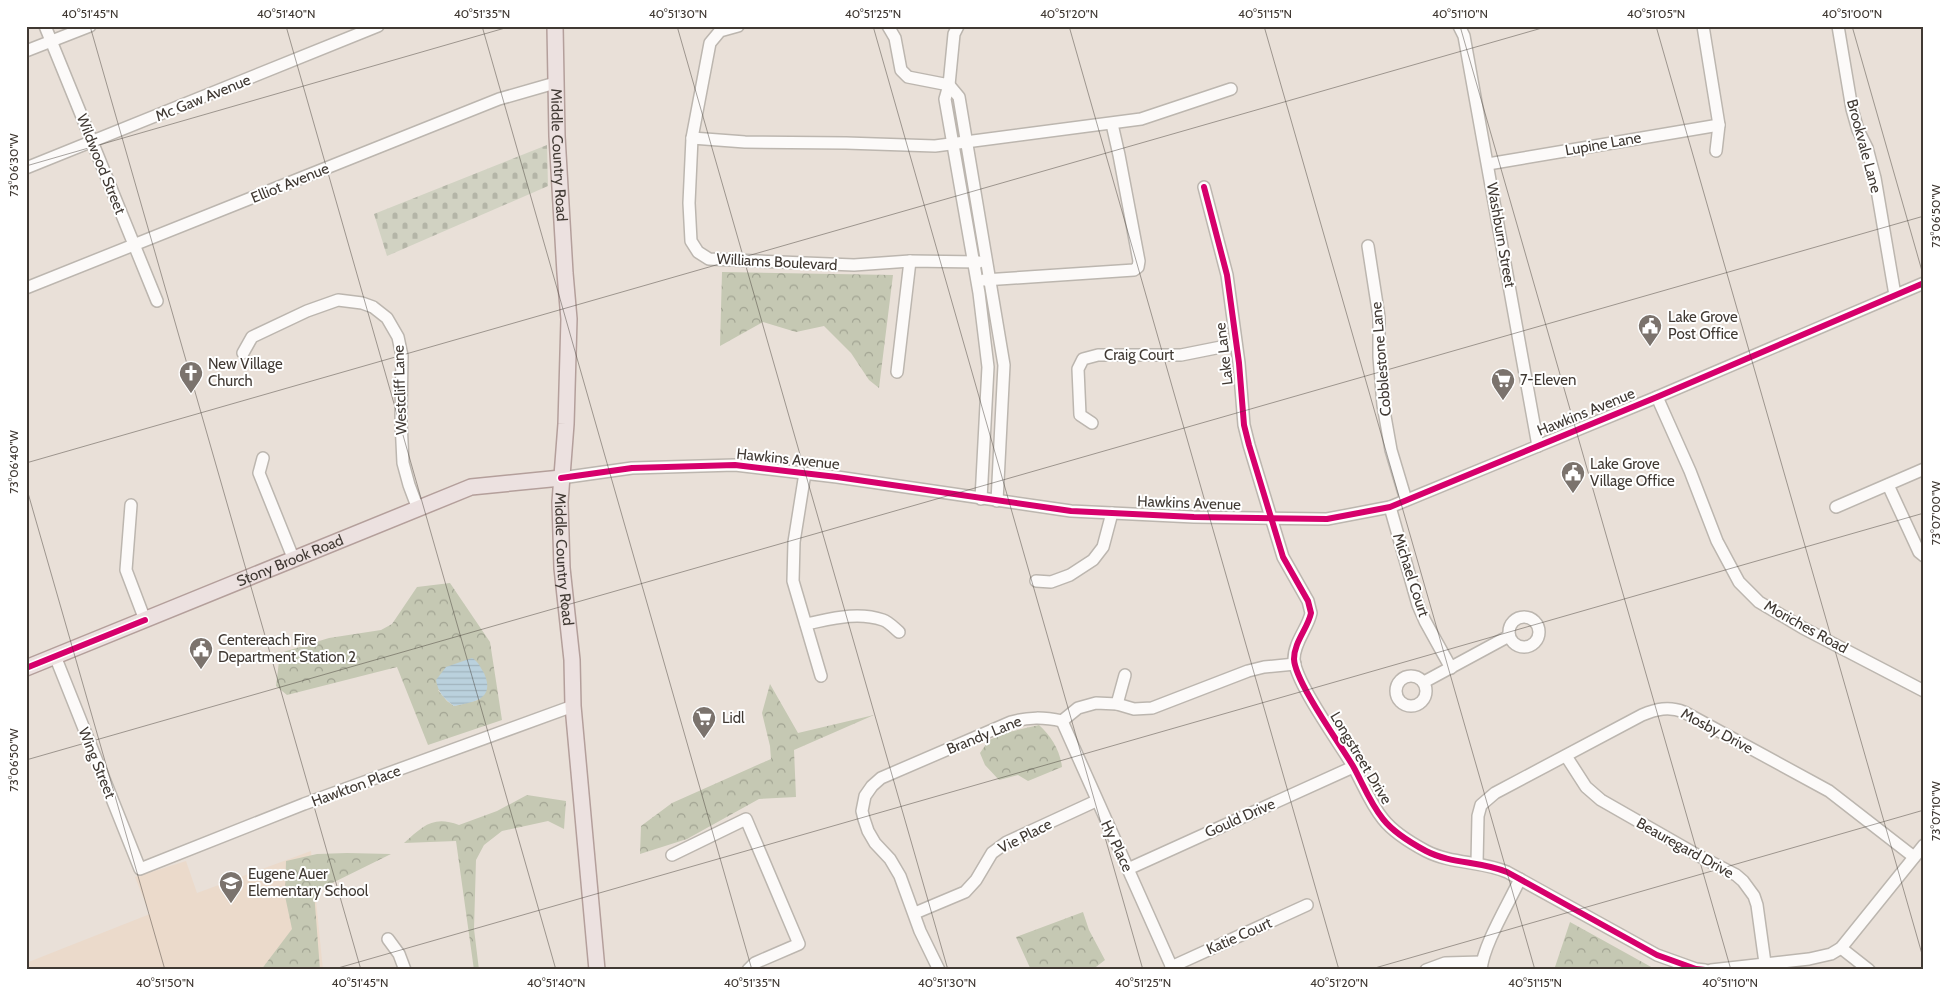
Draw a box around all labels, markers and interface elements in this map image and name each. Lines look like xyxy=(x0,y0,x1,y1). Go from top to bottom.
text: 40°51'45"N xyxy=(62,6,118,21)
text: 40°51'40"N xyxy=(257,6,315,21)
text: 40°51'35"N xyxy=(454,6,510,21)
text: 40°51'30"N xyxy=(649,6,707,21)
text: 40°51'25"N xyxy=(845,6,901,21)
text: 40°51'20"N xyxy=(1040,6,1098,21)
text: 40°51'15"N xyxy=(1238,6,1292,21)
text: 40°51'10"N xyxy=(1432,6,1488,21)
text: 40°51'05"N xyxy=(1627,6,1685,21)
text: 40°51'00"N xyxy=(1822,6,1882,21)
street label: Mc Gaw Avenue xyxy=(153,71,254,125)
street label: Middle Country Road xyxy=(547,88,571,222)
street label: Brookvale Lane xyxy=(1843,97,1885,195)
street label: Wildwood Street xyxy=(73,111,129,217)
street label: Lupine Lane xyxy=(1564,128,1643,160)
text: 73°06'30"W xyxy=(6,133,21,197)
street label: Elliot Avenue xyxy=(248,159,332,207)
street label: Washburn Street xyxy=(1483,181,1519,289)
text: 73°06'50"W xyxy=(1928,184,1943,248)
street label: Williams Boulevard xyxy=(716,250,838,274)
street label: Cobblestone Lane xyxy=(1367,301,1395,417)
place label: Lake Grove Post Office xyxy=(1668,308,1739,343)
public building icon: Lake Grove Post Office xyxy=(1637,313,1663,347)
street label: Lake Lane xyxy=(1211,321,1237,386)
street label: Westcliff Lane xyxy=(389,344,411,435)
street label: Craig Court xyxy=(1104,346,1174,364)
place label: New Village Church xyxy=(208,355,283,390)
church icon: New Village Church xyxy=(178,360,204,394)
supermarket icon: 7-Eleven xyxy=(1490,367,1516,401)
place label: 7-Eleven xyxy=(1520,371,1576,389)
street label: Hawkins Avenue xyxy=(1535,384,1638,440)
text: 73°06'40"W xyxy=(6,430,21,494)
street label: Hawkins Avenue xyxy=(735,445,841,473)
place label: Lake Grove Village Office xyxy=(1590,455,1675,490)
public building icon: Lake Grove Village Office xyxy=(1560,460,1586,494)
text: 73°07'00"W xyxy=(1928,480,1943,545)
street label: Middle Country Road xyxy=(551,492,577,626)
street label: Hawkins Avenue xyxy=(1137,492,1241,514)
street label: Stony Brook Road xyxy=(234,531,346,590)
street label: Michael Court xyxy=(1389,531,1433,619)
street label: Moriches Road xyxy=(1761,597,1851,657)
place label: Centereach Fire Department Station 2 xyxy=(218,631,356,666)
public building icon: Centereach Fire Department Station 2 xyxy=(188,636,214,670)
street label: Mosby Drive xyxy=(1678,704,1756,758)
supermarket icon: Lidl xyxy=(691,705,717,739)
street label: Longstreet Drive xyxy=(1326,708,1396,808)
place label: Lidl xyxy=(722,709,745,727)
street label: Brandy Lane xyxy=(944,712,1024,758)
street label: Wing Street xyxy=(75,725,119,801)
text: 73°06'50"W xyxy=(6,728,21,792)
street label: Hawkton Place xyxy=(309,761,403,810)
text: 73°07'10"W xyxy=(1928,780,1943,841)
street label: Gould Drive xyxy=(1202,794,1278,841)
street label: Beauregard Drive xyxy=(1633,814,1737,882)
street label: Vie Place xyxy=(995,815,1055,857)
street label: Hy Place xyxy=(1097,817,1137,875)
place label: Eugene Auer Elementary School xyxy=(248,865,369,900)
school or university icon: Eugene Auer Elementary School xyxy=(218,870,244,904)
street label: Katie Court xyxy=(1203,914,1275,958)
text: 40°51'50"N xyxy=(136,975,194,990)
text: 40°51'45"N xyxy=(332,975,388,990)
text: 40°51'40"N xyxy=(527,975,585,990)
text: 40°51'35"N xyxy=(724,975,780,990)
text: 40°51'30"N xyxy=(918,975,976,990)
text: 40°51'25"N xyxy=(1115,975,1171,990)
text: 40°51'20"N xyxy=(1310,975,1368,990)
text: 40°51'15"N xyxy=(1508,975,1562,990)
text: 40°51'10"N xyxy=(1702,975,1758,990)

